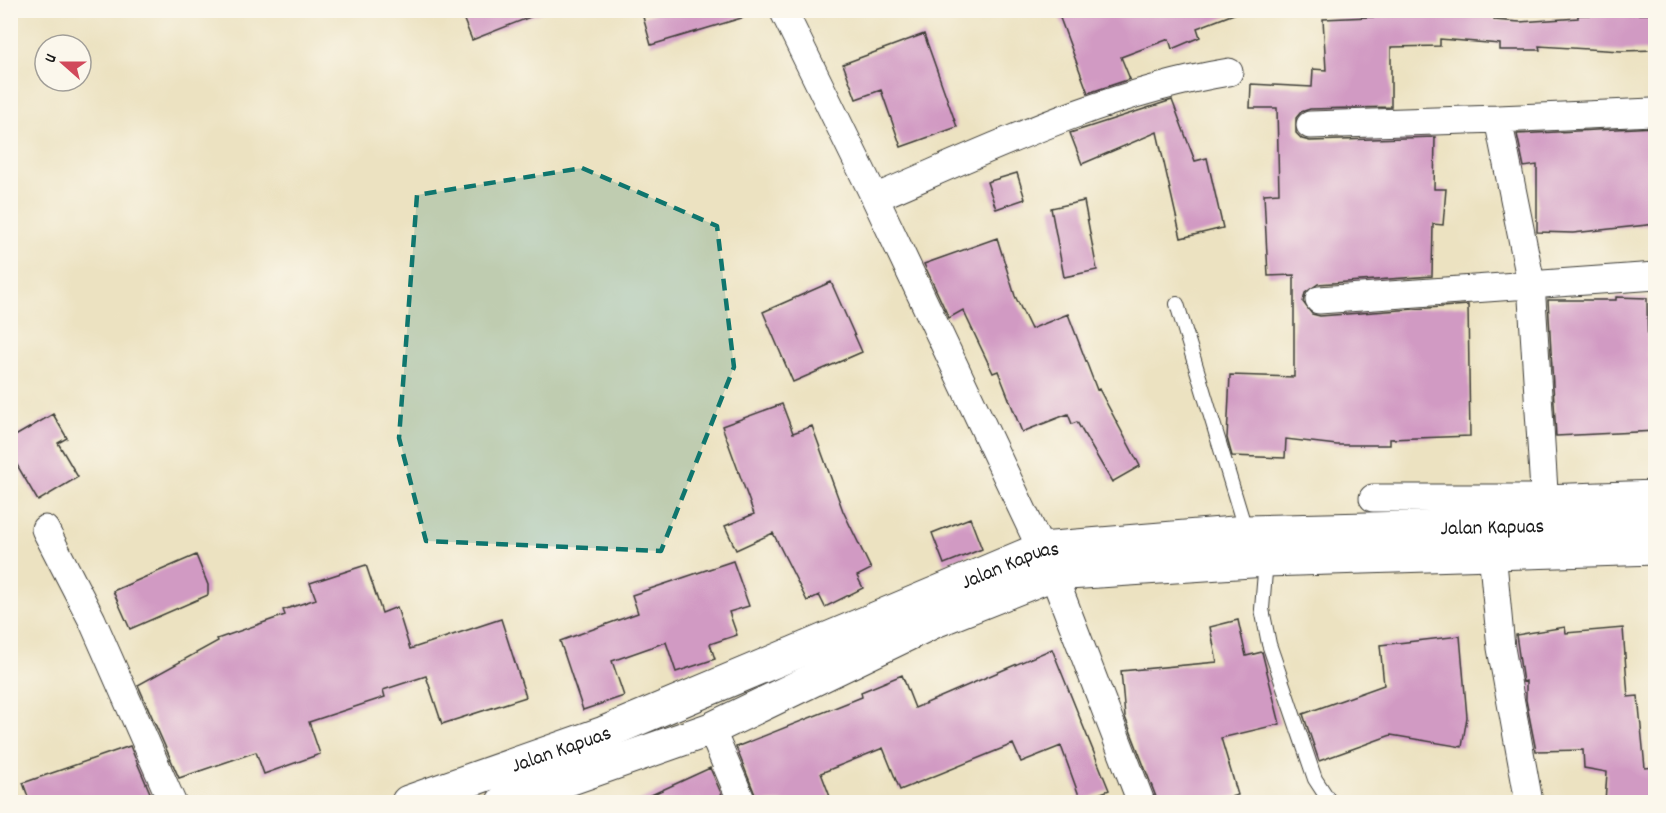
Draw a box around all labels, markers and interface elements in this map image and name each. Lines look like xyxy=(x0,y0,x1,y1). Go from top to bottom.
north arrow xyxy=(33,33,93,93)
text: U xyxy=(39,51,64,66)
street label: Jalan Kapuas xyxy=(1440,513,1545,545)
street label: Jalan Kapuas xyxy=(957,536,1060,599)
street label: Jalan Kapuas xyxy=(508,720,617,782)

